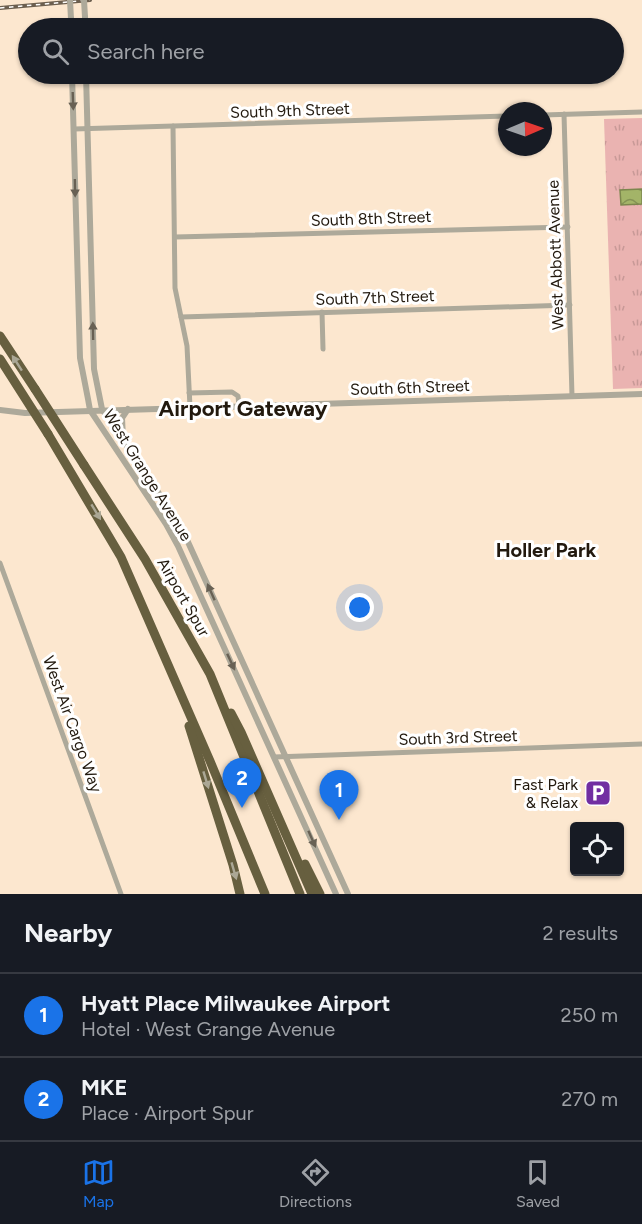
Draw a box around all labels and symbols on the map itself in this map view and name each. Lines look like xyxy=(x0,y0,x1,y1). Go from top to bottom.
one-way arrow xyxy=(68,92,78,111)
street label: South 9th Street xyxy=(230,99,350,122)
north arrow xyxy=(498,102,552,156)
one-way arrow xyxy=(71,178,80,197)
street label: West Abbott Avenue xyxy=(543,179,568,330)
street label: South 8th Street xyxy=(310,207,432,230)
street label: South 7th Street xyxy=(315,286,435,309)
one-way arrow xyxy=(88,321,98,340)
one-way arrow xyxy=(12,354,23,371)
street label: South 6th Street xyxy=(350,376,470,399)
district label: Airport Gateway xyxy=(159,395,328,422)
street label: West Grange Avenue xyxy=(99,406,196,545)
one-way arrow xyxy=(90,504,101,520)
district label: Holler Park xyxy=(496,538,597,562)
street label: Airport Spur xyxy=(153,555,214,640)
one-way arrow xyxy=(206,583,216,601)
your location xyxy=(345,593,374,622)
street label: West Air Cargo Way xyxy=(39,653,106,795)
one-way arrow xyxy=(226,653,236,671)
street label: South 3rd Street xyxy=(398,726,518,749)
pin: 2 xyxy=(222,758,262,808)
pin: 1 xyxy=(320,770,358,820)
one-way arrow xyxy=(202,771,211,789)
place label: Fast Park & Relax xyxy=(513,775,578,812)
parking icon: Fast Park & Relax xyxy=(583,778,613,808)
one-way arrow xyxy=(307,831,316,848)
one-way arrow xyxy=(230,862,239,880)

